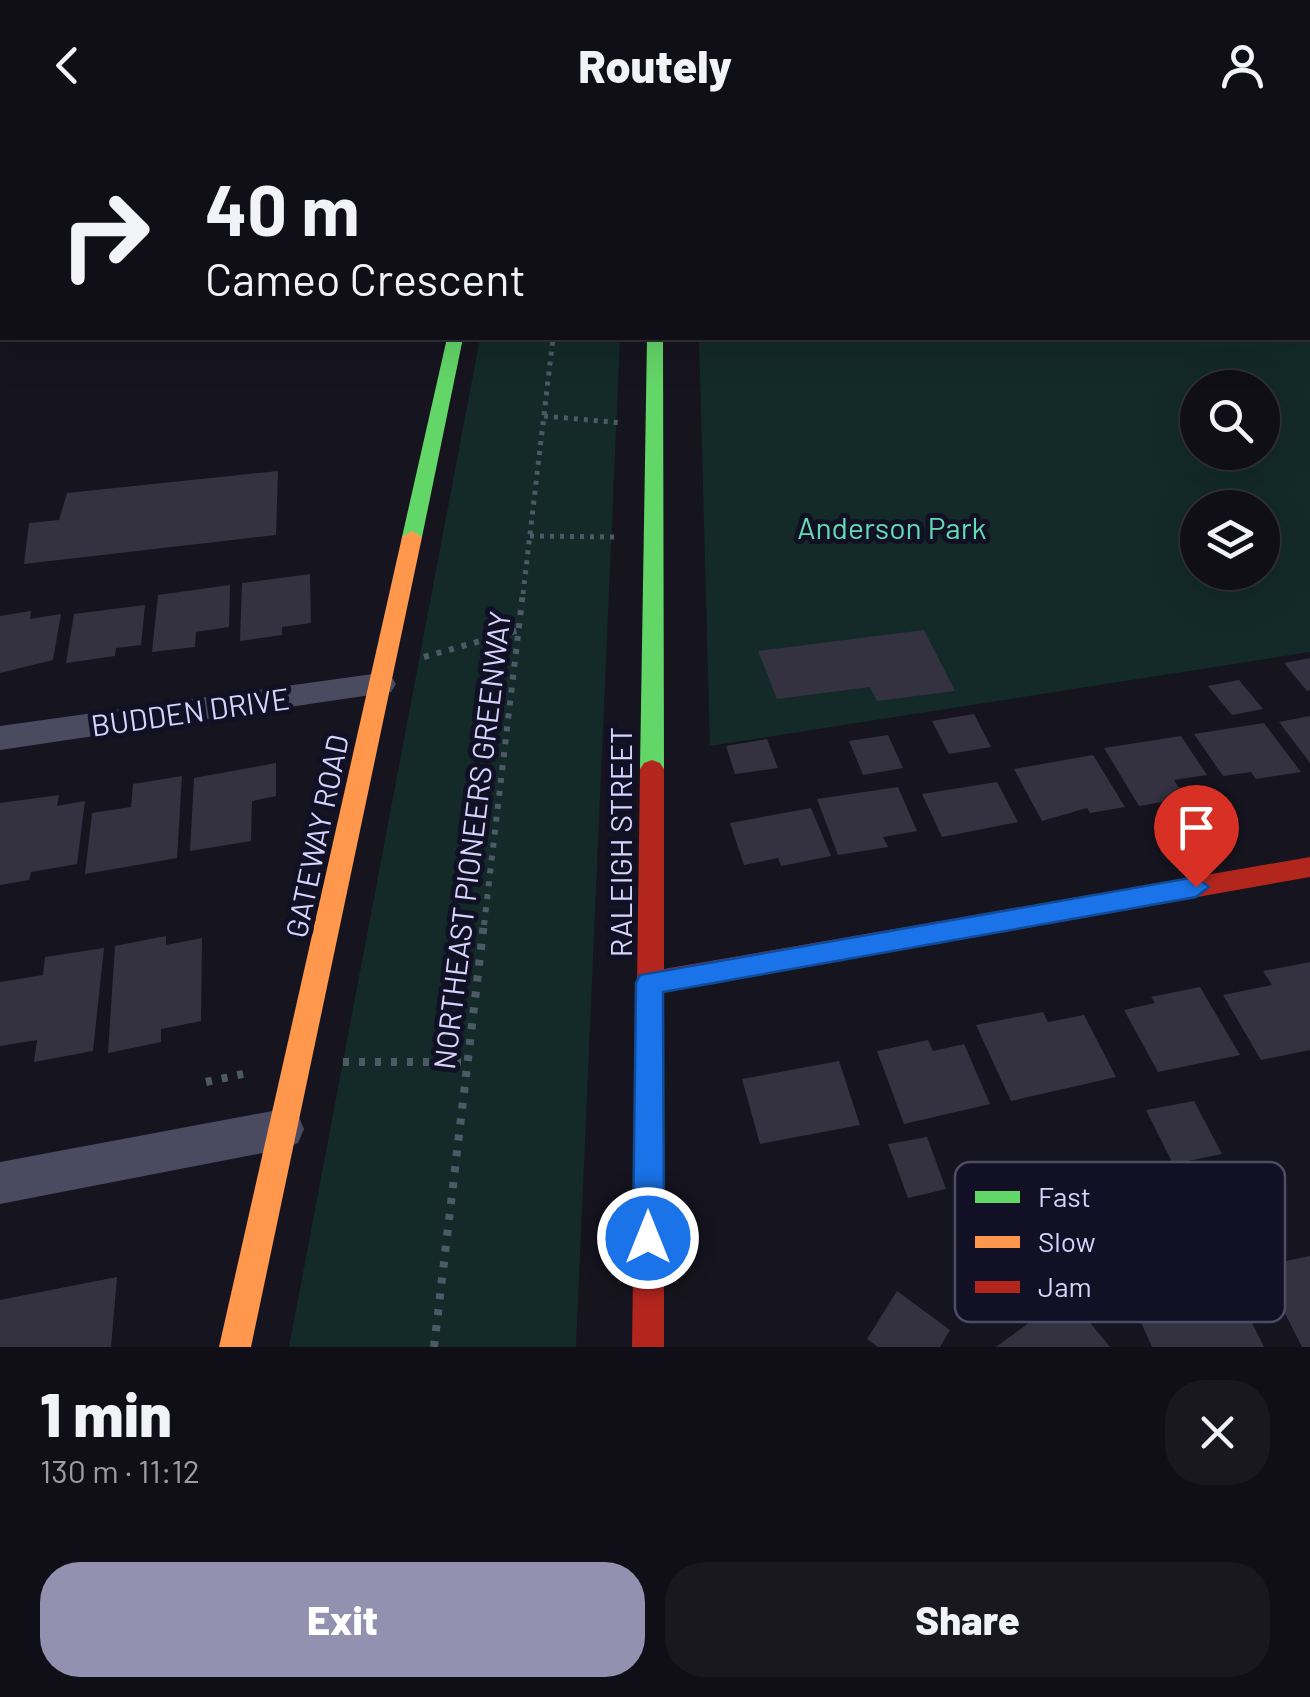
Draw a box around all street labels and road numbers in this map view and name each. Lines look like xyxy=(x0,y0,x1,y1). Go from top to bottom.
street label: NORTHEAST PIONEERS GREENWAY xyxy=(425,609,517,1071)
street label: BUDDEN DRIVE xyxy=(89,679,291,743)
street label: RALEIGH STREET xyxy=(602,727,638,957)
street label: GATEWAY ROAD xyxy=(277,731,355,941)

